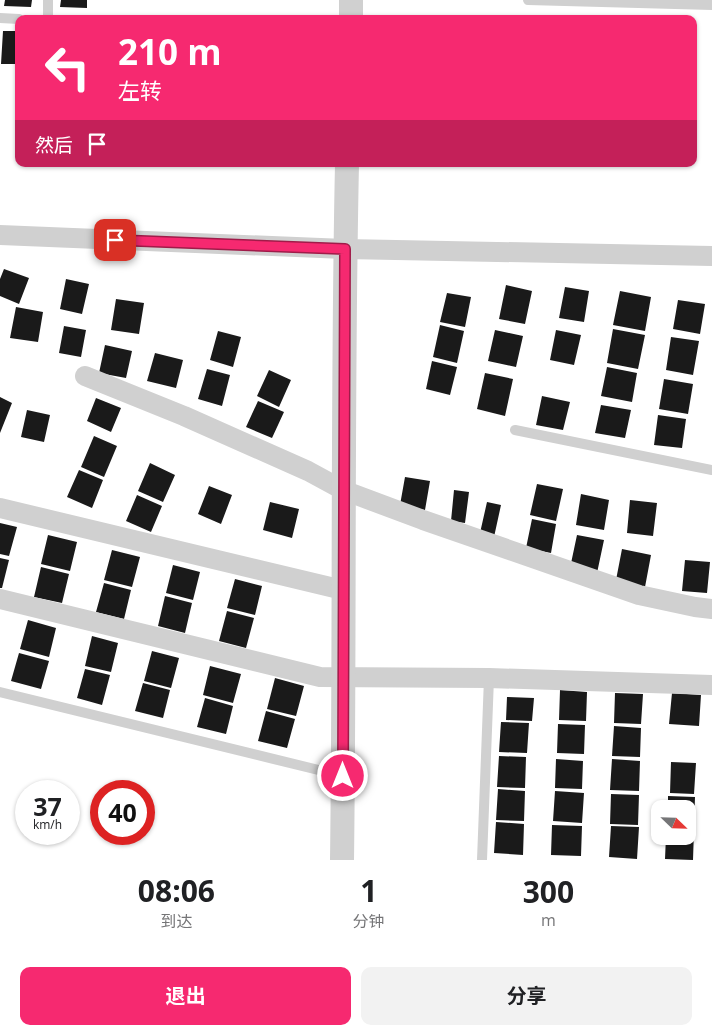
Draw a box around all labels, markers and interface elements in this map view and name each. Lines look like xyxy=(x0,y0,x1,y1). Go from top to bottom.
text: 210 m xyxy=(118,28,222,75)
icon: left xyxy=(35,35,100,100)
text: 左转 xyxy=(118,75,162,105)
icon: arrive xyxy=(83,130,111,158)
text: 然后 xyxy=(35,132,73,158)
pin xyxy=(94,219,136,261)
icon: arrive xyxy=(101,226,129,254)
position arrow xyxy=(316,749,368,801)
speed limit sign: 40 xyxy=(90,780,155,845)
text: 37 xyxy=(33,789,62,823)
north arrow xyxy=(651,800,696,845)
map controls xyxy=(651,800,696,845)
text: km/h xyxy=(33,816,62,833)
text: 08:06 xyxy=(138,870,215,911)
text: 1 xyxy=(360,870,377,911)
text: 300 xyxy=(523,871,574,912)
text: m xyxy=(541,909,556,931)
text: 到达 xyxy=(160,910,192,932)
text: 分钟 xyxy=(353,910,385,932)
button: 退出 xyxy=(20,967,351,1025)
button: 分享 xyxy=(361,967,692,1025)

